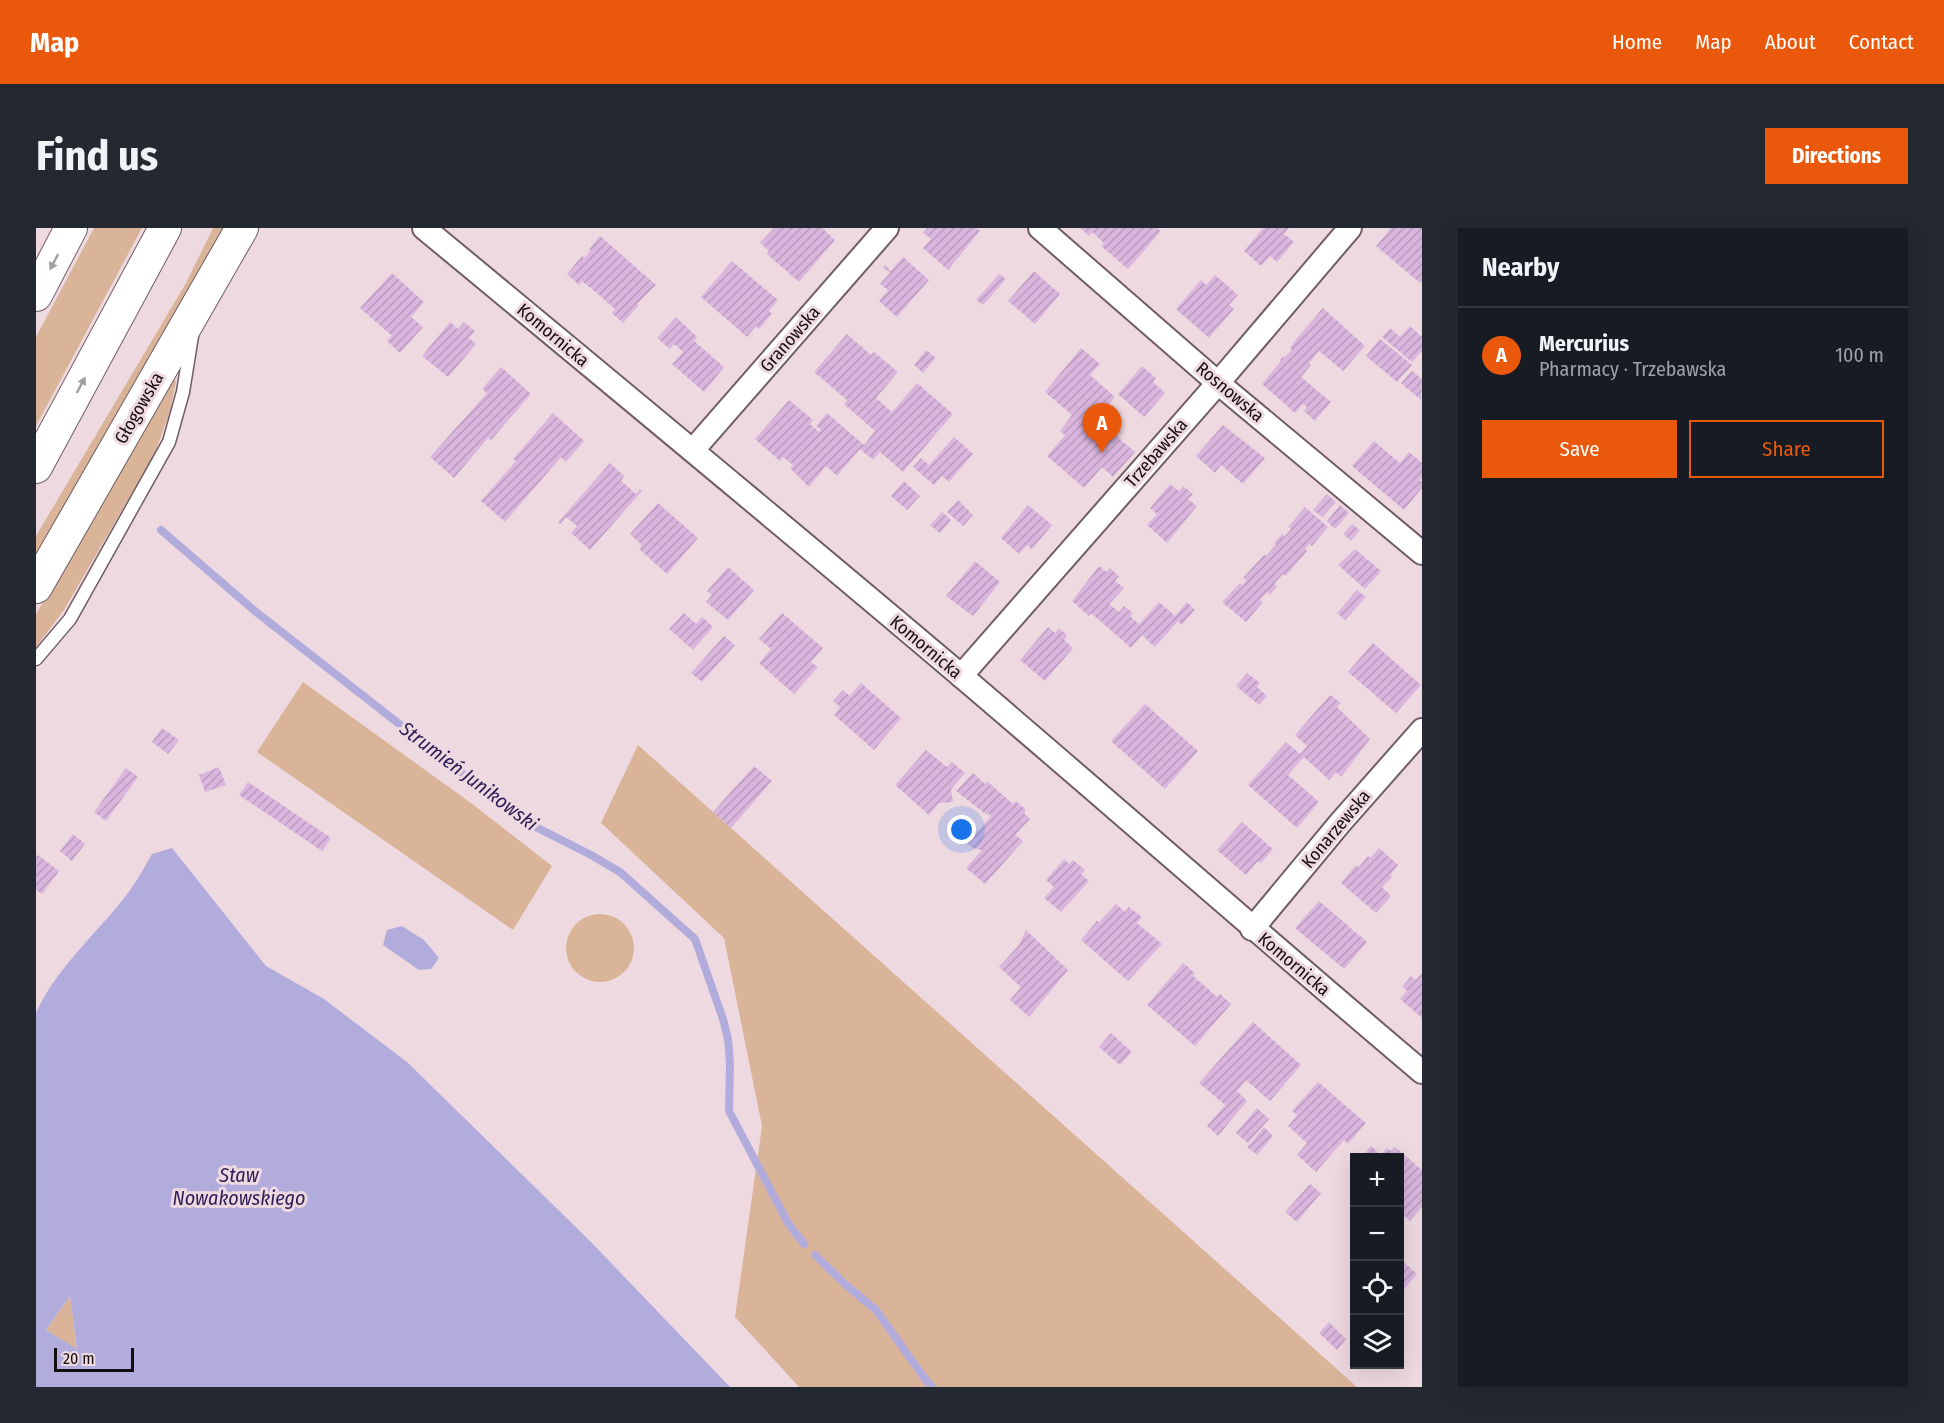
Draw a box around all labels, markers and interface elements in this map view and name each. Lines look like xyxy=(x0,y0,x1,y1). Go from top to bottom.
text: Map xyxy=(30,26,79,59)
text: Home xyxy=(1612,29,1662,55)
text: Map xyxy=(1695,29,1732,55)
text: About xyxy=(1765,29,1816,55)
text: Contact xyxy=(1849,29,1914,55)
button: Directions xyxy=(1765,128,1908,184)
text: Find us xyxy=(36,131,158,181)
text: Nearby xyxy=(1482,252,1559,283)
one-way arrow xyxy=(49,253,59,270)
street label: Komornicka xyxy=(513,299,594,371)
street label: Granowska xyxy=(755,301,825,376)
text: Mercurius xyxy=(1539,330,1629,357)
text: A xyxy=(1496,343,1507,367)
text: 100 m xyxy=(1835,343,1884,367)
street label: Rosnowska xyxy=(1191,357,1269,427)
text: Pharmacy · Trzebawska xyxy=(1539,357,1726,381)
street label: Głogowska xyxy=(110,368,168,448)
one-way arrow xyxy=(76,377,86,394)
pin: A xyxy=(1082,404,1122,453)
street label: Trzebawska xyxy=(1120,414,1192,492)
button: Save xyxy=(1482,420,1677,478)
button: Share xyxy=(1689,420,1884,478)
street label: Komornicka xyxy=(886,611,967,683)
water label: Strumień Junikowski xyxy=(394,716,543,836)
street label: Konarzewska xyxy=(1297,785,1375,873)
your location xyxy=(947,815,976,844)
street label: Komornicka xyxy=(1254,928,1335,1000)
map controls xyxy=(1350,1153,1404,1369)
button: + xyxy=(1350,1153,1404,1207)
water label: Staw Nowakowskiego xyxy=(172,1163,306,1210)
button: − xyxy=(1350,1207,1404,1261)
button: locate xyxy=(1350,1261,1404,1315)
button: layers xyxy=(1350,1315,1404,1369)
scale bar xyxy=(54,1345,134,1372)
text: 20 m xyxy=(63,1349,94,1368)

